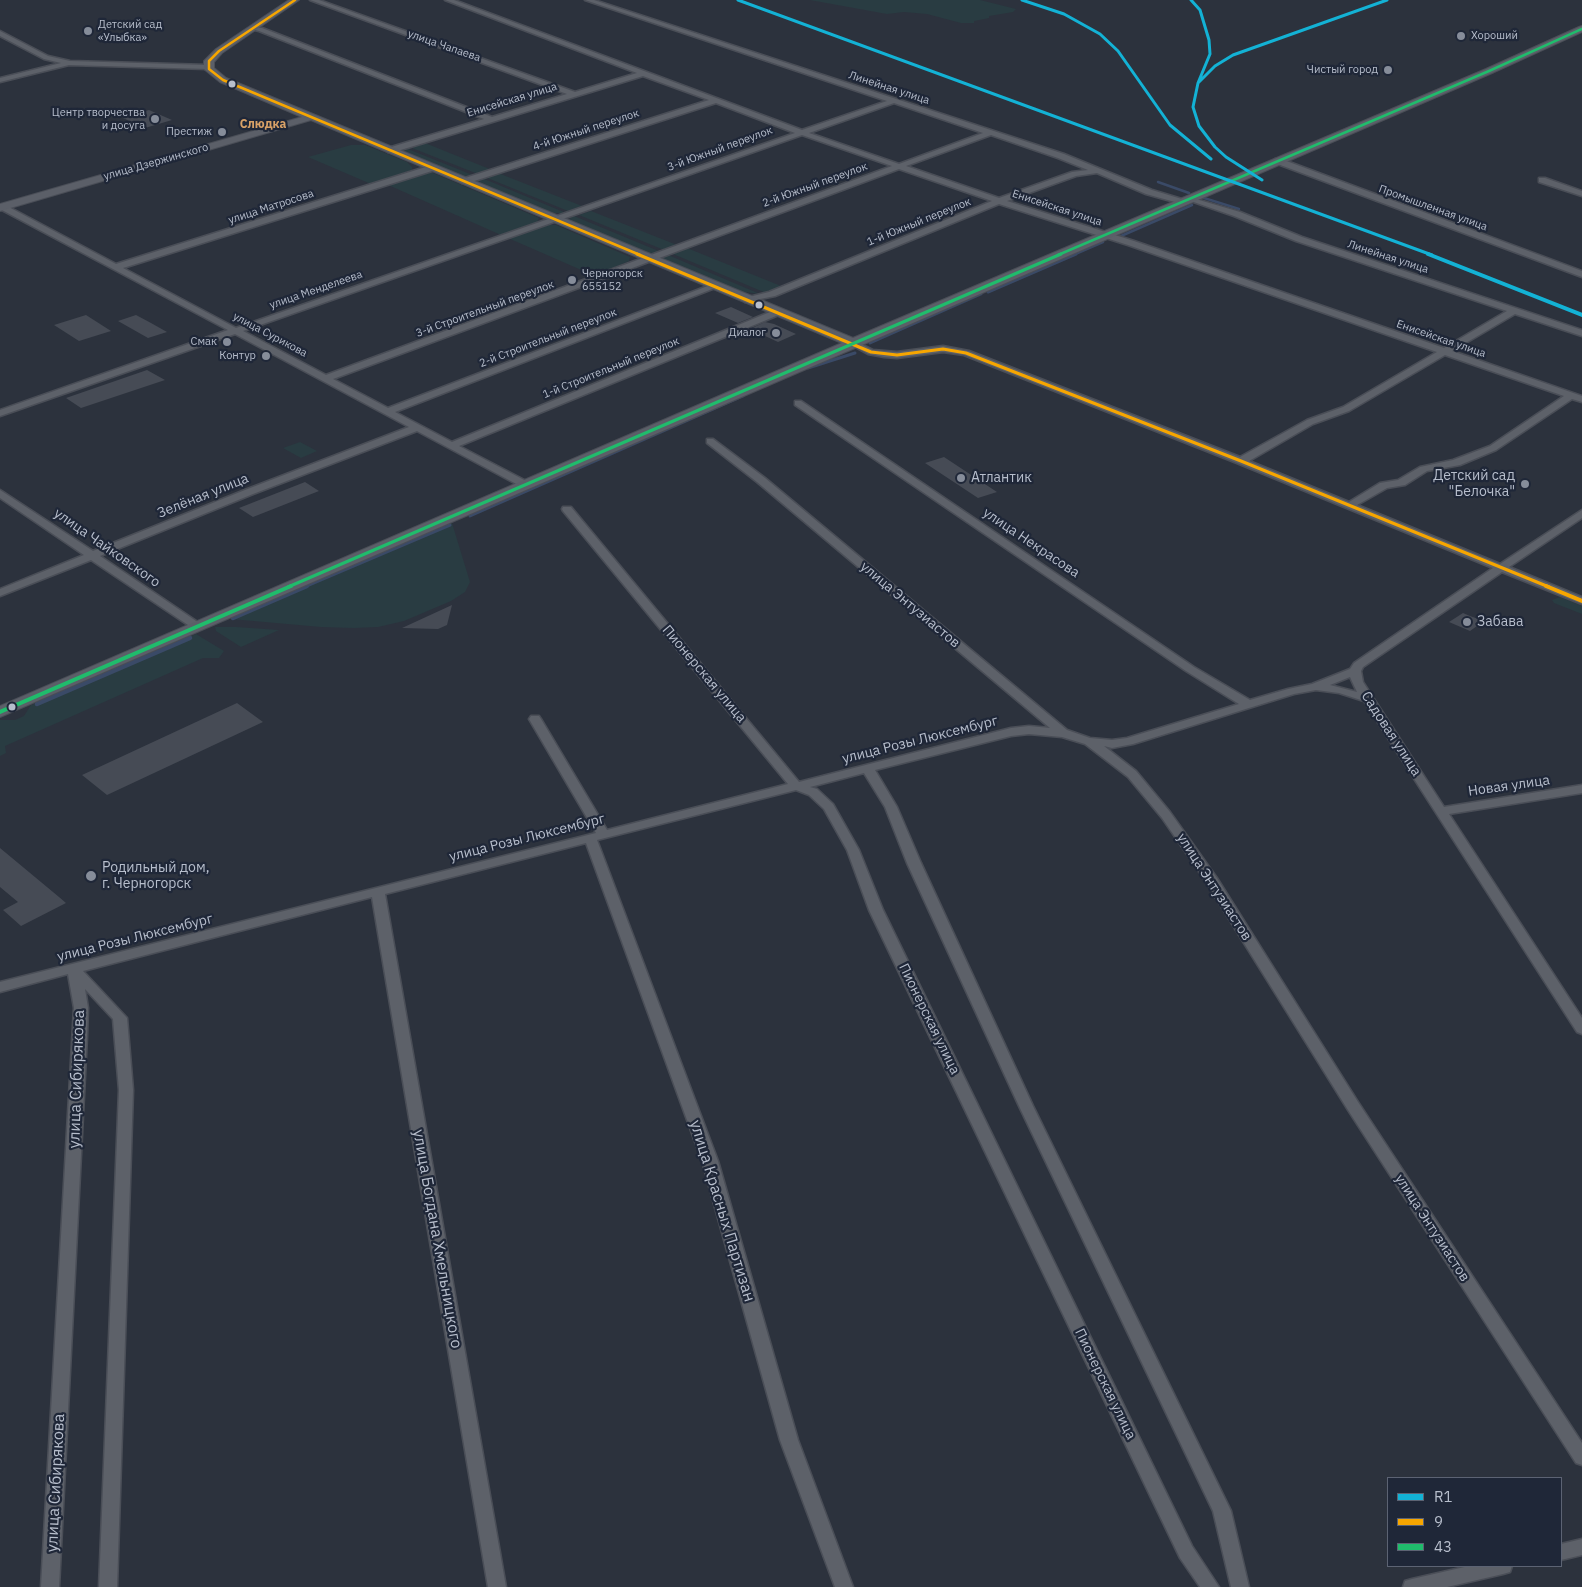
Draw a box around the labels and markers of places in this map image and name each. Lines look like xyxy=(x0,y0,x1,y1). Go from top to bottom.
place label: Детский сад «Улыбка» xyxy=(98,18,162,44)
marker: Детский сад «Улыбка» xyxy=(82,25,94,37)
place label: Хороший xyxy=(1471,29,1518,43)
marker: Хороший xyxy=(1455,30,1467,42)
place label: Чистый город xyxy=(1307,63,1378,77)
marker: Чистый город xyxy=(1382,64,1394,76)
unlabelled marker xyxy=(227,79,237,89)
place label: Центр творчества и досуга xyxy=(52,106,145,132)
marker: Центр творчества и досуга xyxy=(149,113,161,125)
place label: Престиж xyxy=(166,125,212,139)
marker: Престиж xyxy=(216,126,228,138)
place label: Черногорск 655152 xyxy=(582,267,643,293)
marker: Черногорск 655152 xyxy=(566,274,578,286)
unlabelled marker xyxy=(754,300,764,310)
place label: Диалог xyxy=(728,326,766,340)
marker: Диалог xyxy=(770,327,782,339)
place label: Смак xyxy=(191,335,217,349)
marker: Смак xyxy=(221,336,233,348)
place label: Контур xyxy=(219,349,256,363)
marker: Контур xyxy=(260,350,272,362)
place label: Детский сад "Белочка" xyxy=(1433,468,1515,501)
place label: Атлантик xyxy=(971,470,1032,486)
marker: Атлантик xyxy=(955,472,967,484)
marker: Детский сад "Белочка" xyxy=(1519,478,1531,490)
place label: Забава xyxy=(1477,614,1523,630)
marker: Забава xyxy=(1461,616,1473,628)
unlabelled marker xyxy=(7,702,17,712)
place label: Родильный дом, г. Черногорск xyxy=(102,860,209,892)
marker: Родильный дом, г. Черногорск xyxy=(84,869,98,883)

